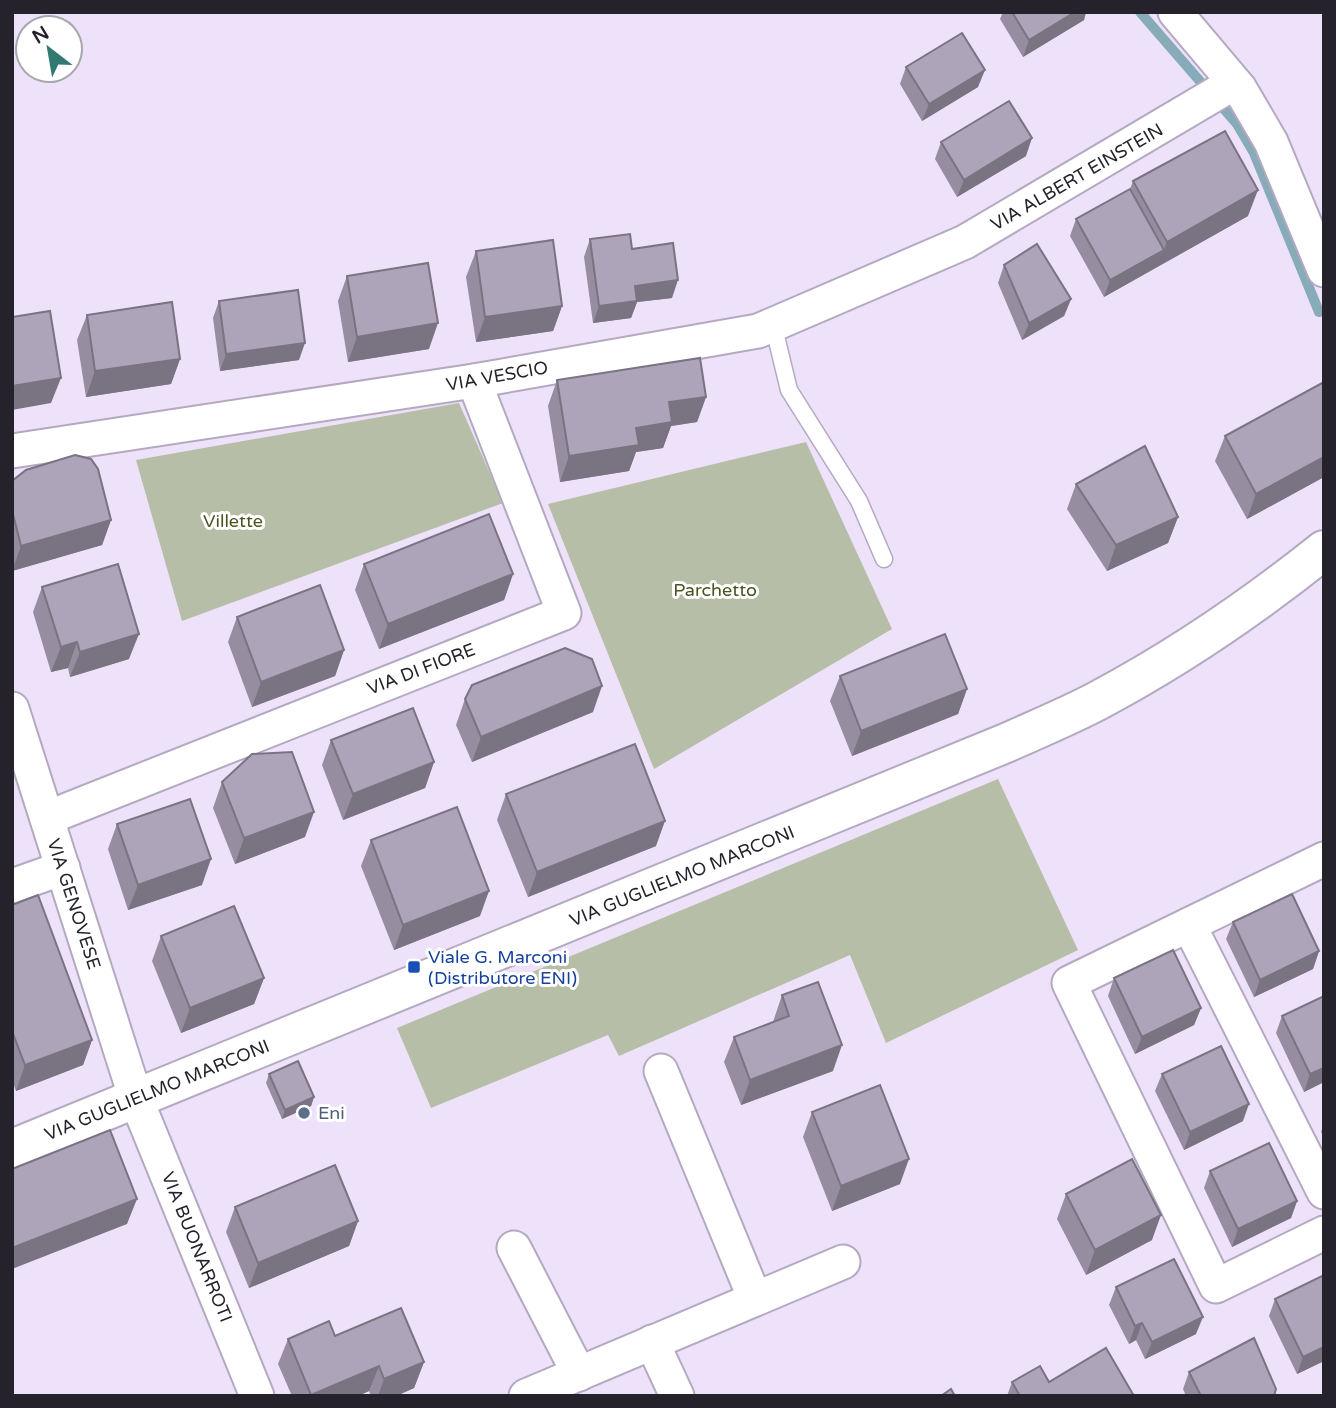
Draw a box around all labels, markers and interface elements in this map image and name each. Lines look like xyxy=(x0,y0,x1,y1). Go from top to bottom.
north arrow xyxy=(14,14,84,84)
text: N xyxy=(29,22,53,49)
street label: VIA ALBERT EINSTEIN xyxy=(987,119,1167,235)
street label: VIA VESCIO xyxy=(444,356,550,396)
park label: Villette xyxy=(203,510,263,532)
park label: Parchetto xyxy=(673,579,757,601)
street label: VIA DI FIORE xyxy=(364,638,478,700)
street label: VIA GUGLIELMO MARCONI xyxy=(566,821,798,931)
street label: VIA GENOVESE xyxy=(42,836,106,972)
place label: Viale G. Marconi (Distributore ENI) xyxy=(428,946,577,989)
marker: Viale G. Marconi (Distributore ENI) xyxy=(406,959,422,975)
street label: VIA GUGLIELMO MARCONI xyxy=(41,1035,273,1145)
place label: Eni xyxy=(318,1102,345,1124)
marker: Eni xyxy=(296,1105,312,1121)
street label: VIA BUONARROTI xyxy=(157,1169,237,1325)

